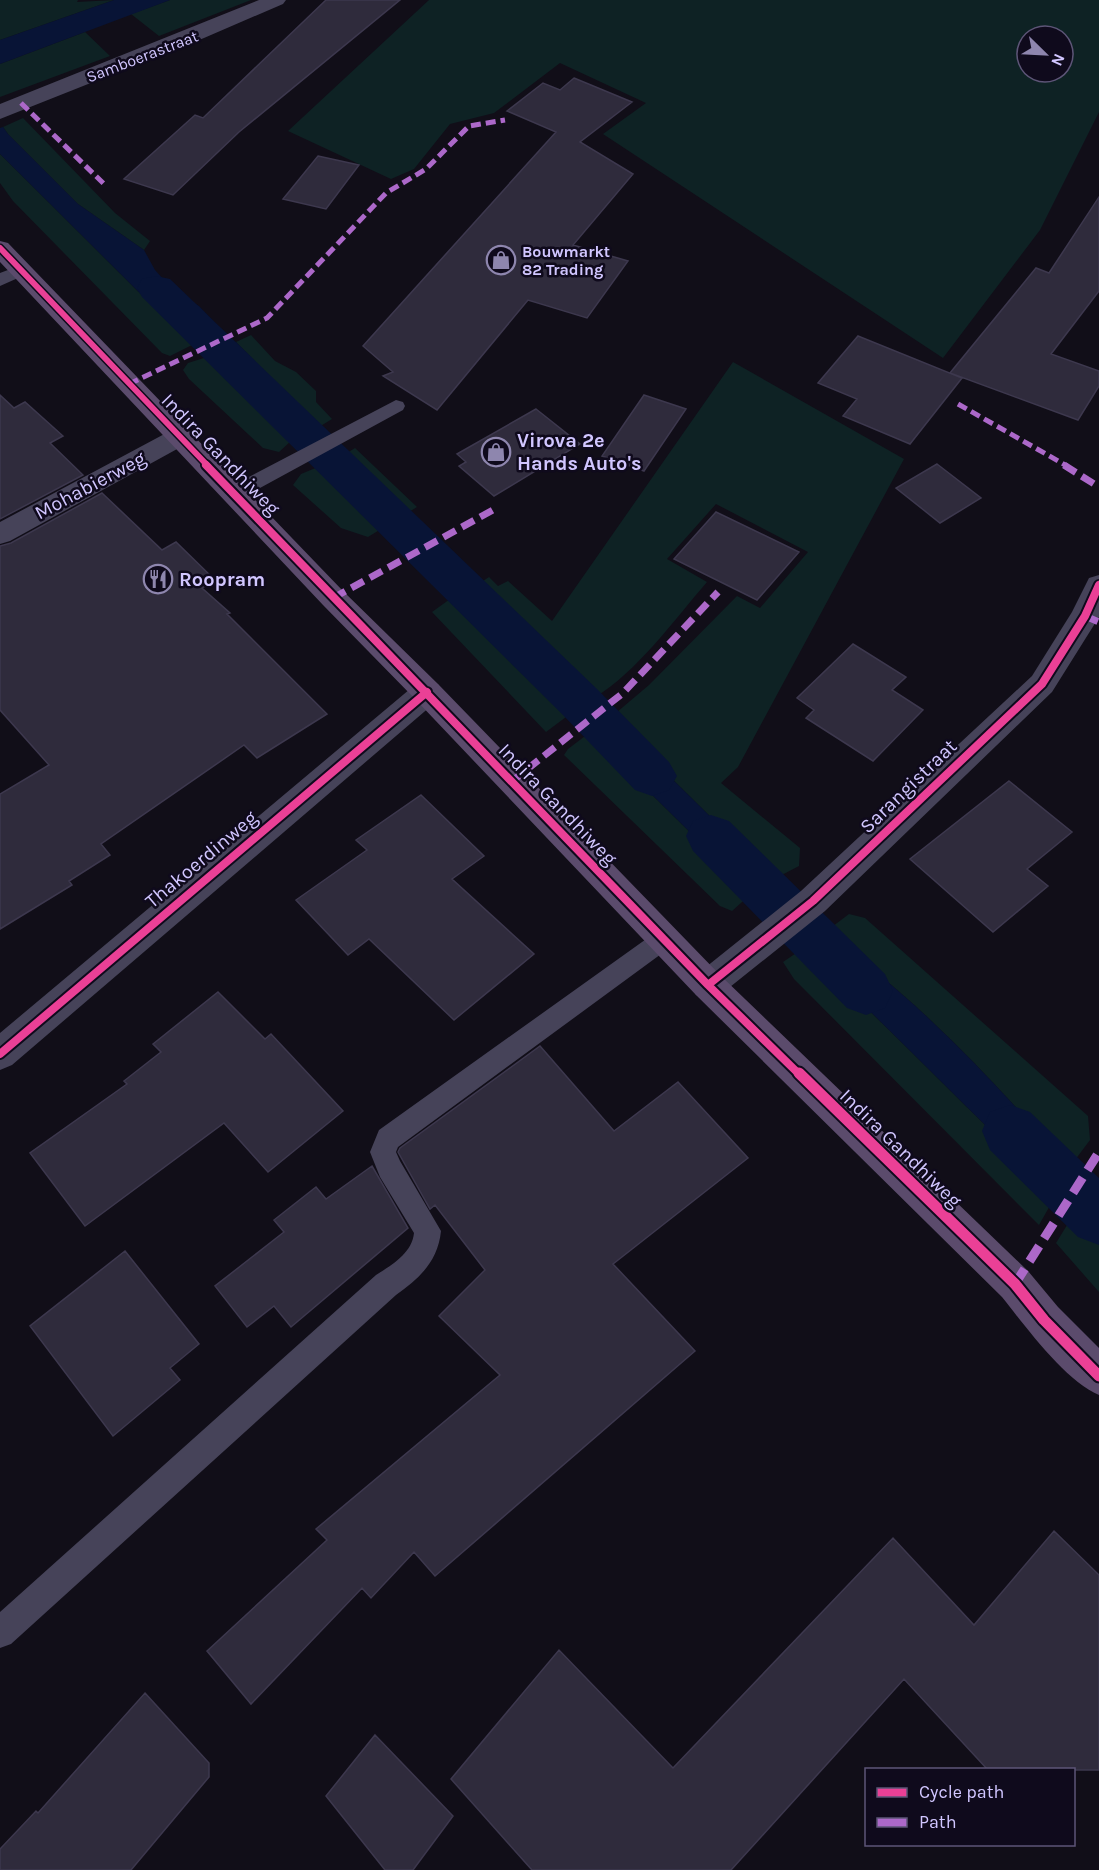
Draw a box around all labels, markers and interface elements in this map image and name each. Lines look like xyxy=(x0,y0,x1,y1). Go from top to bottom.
north arrow xyxy=(1015,24,1075,84)
street label: Samboerastraat xyxy=(84,26,201,87)
text: N xyxy=(1047,51,1069,69)
place label: Bouwmarkt 82 Trading xyxy=(522,242,610,279)
shop icon: Bouwmarkt 82 Trading xyxy=(485,244,517,276)
street label: Indira Gandhiweg xyxy=(157,389,285,520)
place label: Virova 2e Hands Auto's xyxy=(517,429,642,475)
shop icon: Virova 2e Hands Auto's xyxy=(480,436,512,468)
street label: Mohabierweg xyxy=(31,447,150,524)
restaurant icon: Roopram xyxy=(142,563,174,595)
place label: Roopram xyxy=(179,568,265,591)
street label: Sarangistraat xyxy=(855,734,962,838)
street label: Indira Gandhiweg xyxy=(494,739,622,870)
street label: Thakoerdinweg xyxy=(141,806,262,913)
street label: Indira Gandhiweg xyxy=(835,1084,966,1212)
legend xyxy=(865,1768,1075,1846)
text: Cycle path xyxy=(919,1781,1004,1803)
text: Path xyxy=(919,1811,957,1833)

